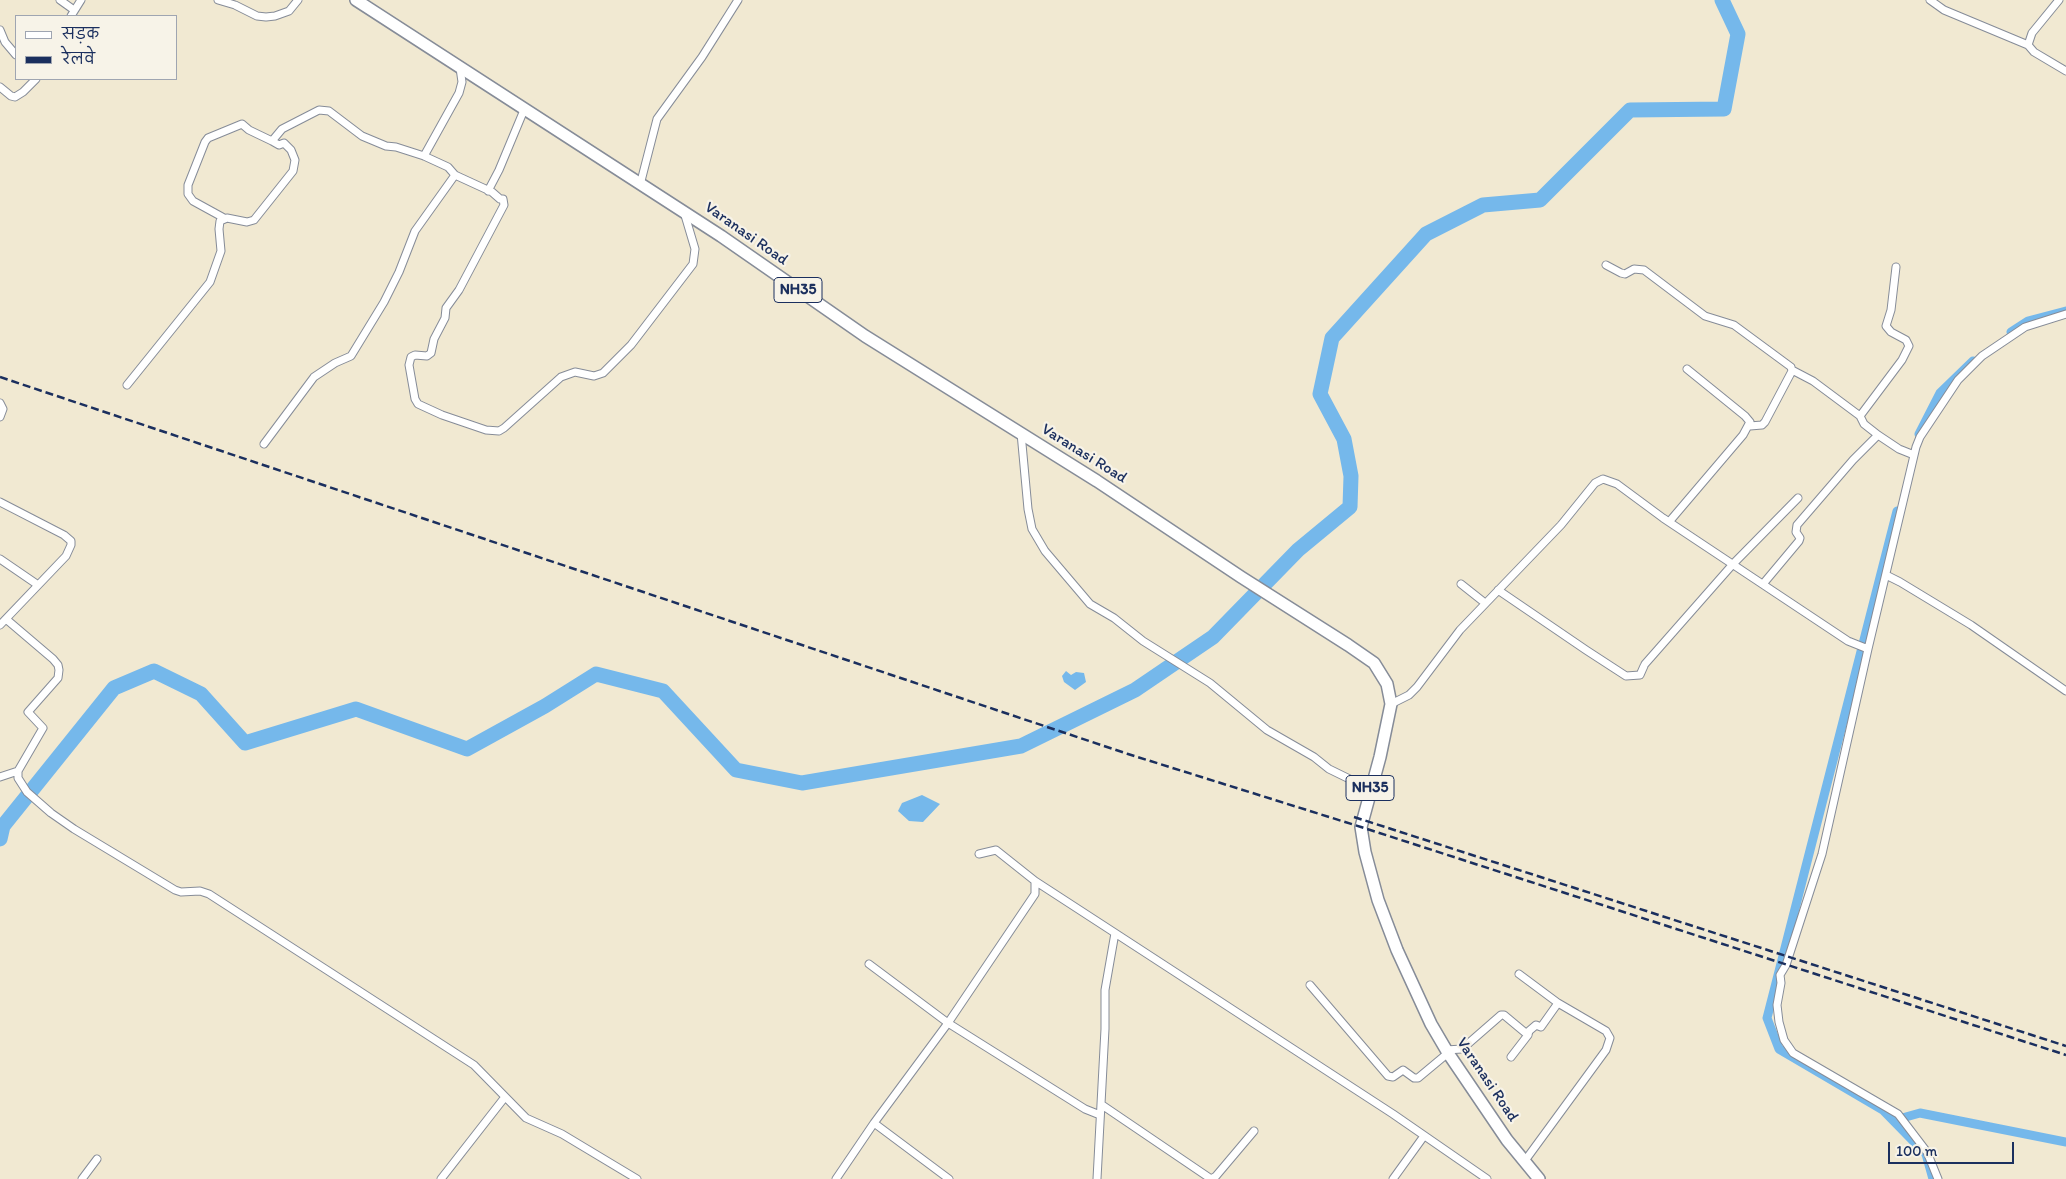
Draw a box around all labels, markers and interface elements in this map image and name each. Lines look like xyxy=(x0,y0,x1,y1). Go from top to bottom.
legend xyxy=(15,15,178,80)
text: सड़क xyxy=(62,25,99,43)
text: रेलवे xyxy=(62,50,95,68)
street label: Varanasi Road xyxy=(701,198,791,270)
road number: NH35 xyxy=(774,278,822,302)
street label: Varanasi Road xyxy=(1038,420,1130,488)
road number: NH35 xyxy=(1346,776,1394,800)
street label: Varanasi Road xyxy=(1452,1034,1522,1126)
scale bar xyxy=(1891,1132,2017,1164)
text: 100 m xyxy=(1896,1142,1937,1160)

